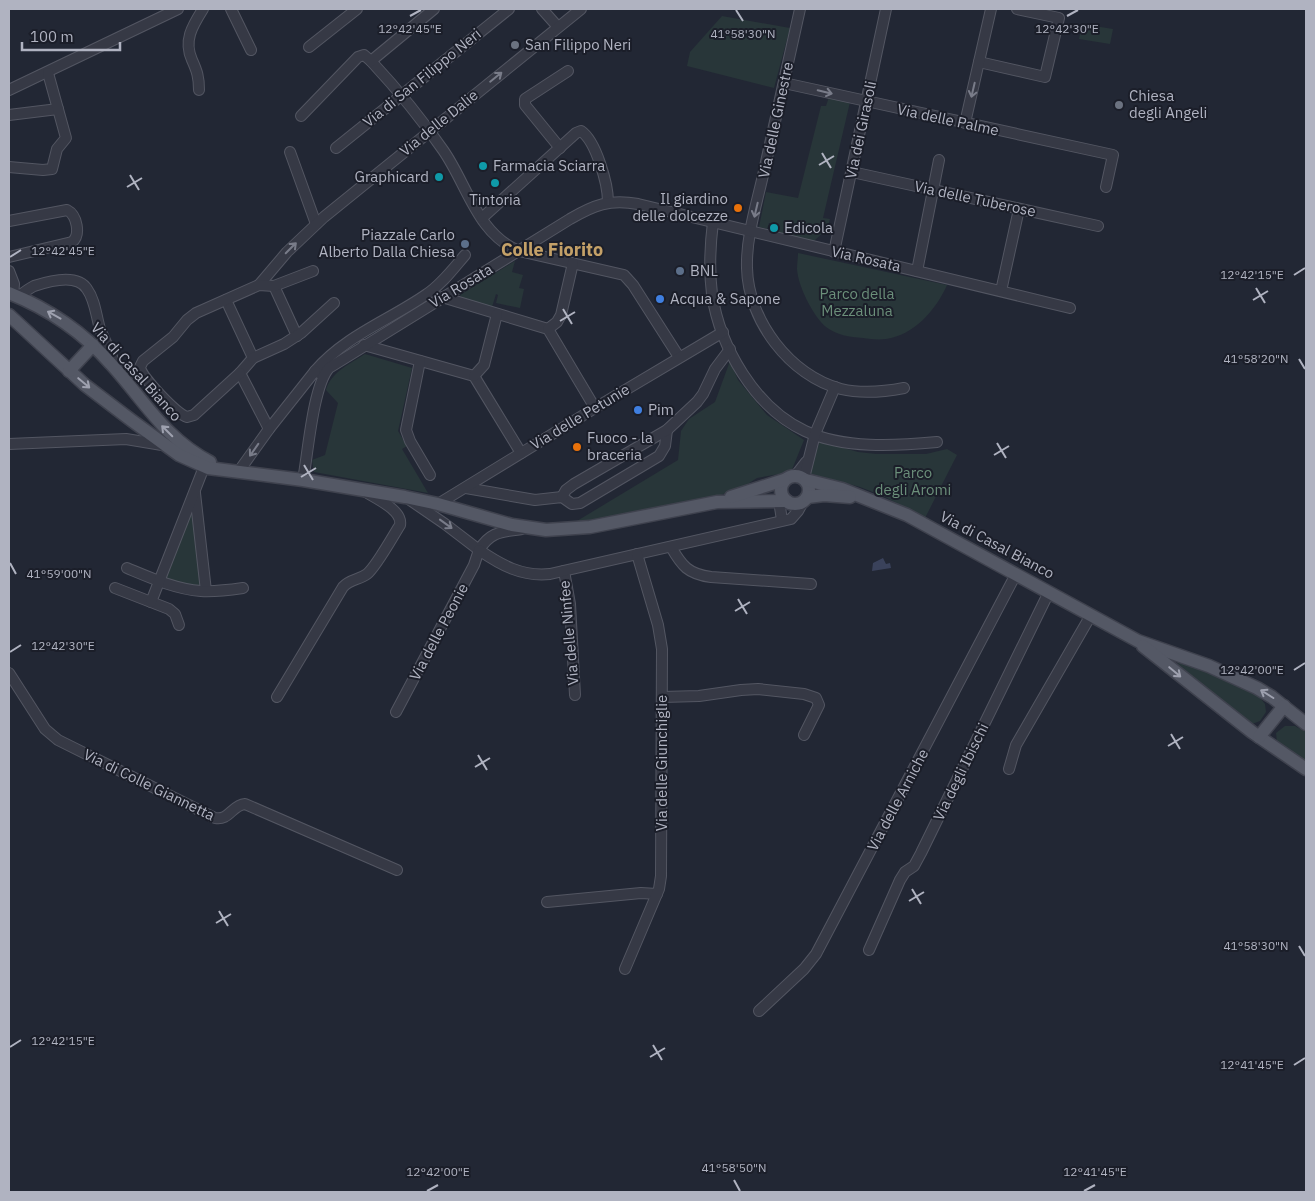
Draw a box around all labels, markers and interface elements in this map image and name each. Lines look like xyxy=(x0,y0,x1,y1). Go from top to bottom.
scale bar xyxy=(22,20,120,52)
text: 12°42'45"E xyxy=(378,21,442,36)
text: 12°42'30"E xyxy=(1035,21,1099,36)
street label: Via di San Filippo Neri xyxy=(359,24,485,131)
text: 41°58'30"N xyxy=(710,26,776,41)
text: 100 m xyxy=(30,27,74,46)
place label: San Filippo Neri xyxy=(525,35,631,54)
marker: San Filippo Neri xyxy=(509,39,521,51)
street label: Via delle Ginestre xyxy=(754,60,797,180)
one-way arrow xyxy=(490,71,503,82)
street label: Via dei Girasoli xyxy=(841,79,880,181)
one-way arrow xyxy=(968,82,977,98)
street label: Via delle Dalie xyxy=(396,85,482,160)
place label: Chiesa degli Angeli xyxy=(1129,86,1207,122)
one-way arrow xyxy=(817,88,833,97)
street label: Via delle Palme xyxy=(895,99,1001,140)
marker: Chiesa degli Angeli xyxy=(1113,99,1125,111)
place label: Farmacia Sciarra xyxy=(493,156,605,175)
marker: Farmacia Sciarra xyxy=(477,160,489,172)
place label: Graphicard xyxy=(354,167,429,186)
marker: Graphicard xyxy=(433,171,445,183)
street label: Via delle Tuberose xyxy=(913,176,1038,221)
marker: Tintoria xyxy=(489,177,501,189)
place label: Il giardino delle dolcezze xyxy=(632,189,728,225)
place label: Tintoria xyxy=(469,190,521,209)
marker: Il giardino delle dolcezze xyxy=(732,202,744,214)
one-way arrow xyxy=(750,202,760,218)
place label: Edicola xyxy=(784,218,833,237)
marker: Edicola xyxy=(768,222,780,234)
place label: Piazzale Carlo Alberto Dalla Chiesa xyxy=(319,225,455,261)
marker: Piazzale Carlo Alberto Dalla Chiesa xyxy=(459,238,471,250)
district label: Colle Fiorito xyxy=(501,238,603,261)
street label: Via Rosata xyxy=(829,241,903,276)
one-way arrow xyxy=(285,242,297,254)
text: 12°42'45"E xyxy=(31,243,95,258)
street label: Via Rosata xyxy=(426,259,496,312)
place label: BNL xyxy=(690,261,718,280)
marker: BNL xyxy=(674,265,686,277)
text: 12°42'15"E xyxy=(1220,267,1284,282)
park label: Parco della Mezzaluna xyxy=(820,284,894,320)
place label: Acqua & Sapone xyxy=(670,289,780,308)
marker: Acqua & Sapone xyxy=(654,293,666,305)
one-way arrow xyxy=(47,310,62,320)
street label: Via di Casal Bianco xyxy=(87,318,186,425)
text: 41°58'20"N xyxy=(1223,351,1289,366)
one-way arrow xyxy=(77,377,90,389)
street label: Via delle Petunie xyxy=(527,379,633,454)
place label: Pim xyxy=(648,400,674,419)
marker: Pim xyxy=(632,404,644,416)
one-way arrow xyxy=(161,425,173,437)
place label: Fuoco - la braceria xyxy=(587,428,653,464)
marker: Fuoco - la braceria xyxy=(571,441,583,453)
one-way arrow xyxy=(249,443,259,457)
park label: Parco degli Aromi xyxy=(875,463,951,499)
street label: Via di Casal Bianco xyxy=(937,506,1058,583)
one-way arrow xyxy=(439,519,453,529)
text: 41°59'00"N xyxy=(26,566,92,581)
street label: Via delle Peonie xyxy=(405,580,472,684)
street label: Via delle Ninfee xyxy=(554,580,583,686)
text: 12°42'30"E xyxy=(31,638,95,653)
text: 12°42'00"E xyxy=(1220,662,1284,677)
one-way arrow xyxy=(1169,666,1182,678)
one-way arrow xyxy=(1261,689,1275,699)
street label: Via delle Giunchiglie xyxy=(652,695,671,831)
street label: Via degli Ibischi xyxy=(929,720,992,824)
street label: Via di Colle Giannetta xyxy=(80,744,218,825)
street label: Via delle Arniche xyxy=(863,745,932,854)
text: 41°58'30"N xyxy=(1223,938,1289,953)
text: 12°42'15"E xyxy=(31,1033,95,1048)
text: 12°41'45"E xyxy=(1220,1057,1284,1072)
text: 41°58'50"N xyxy=(701,1160,767,1175)
text: 12°42'00"E xyxy=(406,1164,470,1179)
text: 12°41'45"E xyxy=(1063,1164,1127,1179)

